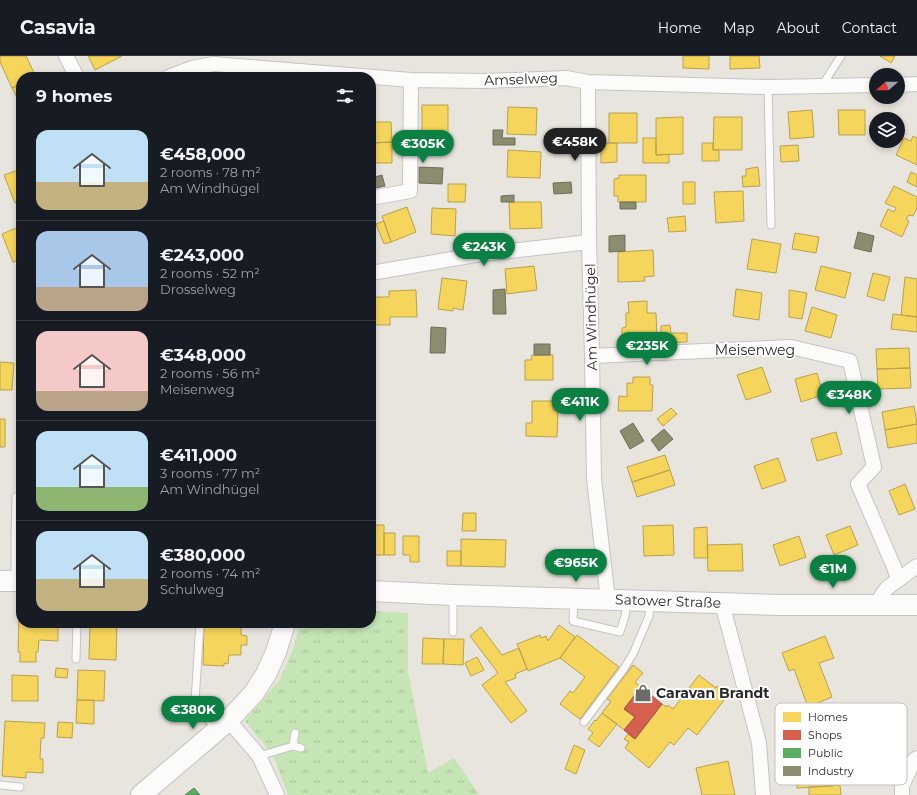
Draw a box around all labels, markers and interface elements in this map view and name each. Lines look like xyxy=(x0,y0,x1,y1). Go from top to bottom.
text: Casavia xyxy=(20,16,96,39)
text: Home xyxy=(658,19,701,37)
text: Map xyxy=(723,19,754,37)
text: About xyxy=(776,19,820,37)
text: Contact xyxy=(842,19,897,37)
north arrow xyxy=(869,68,905,104)
map controls xyxy=(869,68,905,148)
street label: Amselweg xyxy=(484,69,558,89)
icon: filters xyxy=(334,85,356,107)
text: 9 homes xyxy=(36,86,112,106)
button: layers xyxy=(869,112,905,148)
pin: €458K xyxy=(547,128,603,162)
pin: €305K xyxy=(395,130,451,164)
text: €458K xyxy=(552,133,598,149)
text: €305K xyxy=(401,135,445,151)
text: €458,000 xyxy=(160,144,246,164)
icon: home xyxy=(68,146,116,194)
text: 2 rooms · 78 m² xyxy=(160,164,261,180)
text: Am Windhügel xyxy=(160,180,260,196)
pin: €243K xyxy=(456,233,512,267)
text: €243K xyxy=(462,238,506,254)
text: €243,000 xyxy=(160,245,244,265)
icon: home xyxy=(68,247,116,295)
street label: Am Windhügel xyxy=(581,263,601,371)
text: 2 rooms · 52 m² xyxy=(160,265,260,281)
text: Drosselweg xyxy=(160,281,236,297)
pin: €235K xyxy=(619,332,675,366)
text: €235K xyxy=(625,337,669,353)
street label: Meisenweg xyxy=(715,341,795,359)
text: €348,000 xyxy=(160,345,246,365)
icon: home xyxy=(68,347,116,395)
text: 2 rooms · 56 m² xyxy=(160,365,260,381)
text: Meisenweg xyxy=(160,381,235,397)
pin: €348K xyxy=(821,381,877,415)
text: €348K xyxy=(826,386,872,402)
pin: €411K xyxy=(552,388,608,422)
text: €411K xyxy=(561,393,599,409)
text: €411,000 xyxy=(160,445,237,465)
icon: home xyxy=(68,447,116,495)
text: 3 rooms · 77 m² xyxy=(160,465,260,481)
text: Am Windhügel xyxy=(160,481,260,497)
text: €380,000 xyxy=(160,545,245,565)
icon: home xyxy=(68,547,116,595)
pin: €965K xyxy=(548,549,604,583)
text: €965K xyxy=(554,554,598,570)
pin: €1M xyxy=(814,555,852,589)
text: €1M xyxy=(819,560,847,576)
text: 2 rooms · 74 m² xyxy=(160,565,261,581)
text: Schulweg xyxy=(160,581,224,597)
street label: Satower Straße xyxy=(615,590,721,612)
shop icon: Caravan Brandt xyxy=(633,683,653,703)
place label: Caravan Brandt xyxy=(656,684,769,702)
pin: €380K xyxy=(165,696,221,730)
text: €380K xyxy=(170,701,216,717)
legend xyxy=(775,703,907,785)
text: Homes xyxy=(808,710,848,724)
text: Shops xyxy=(808,728,843,742)
text: Public xyxy=(808,746,843,760)
text: Industry xyxy=(808,764,854,778)

